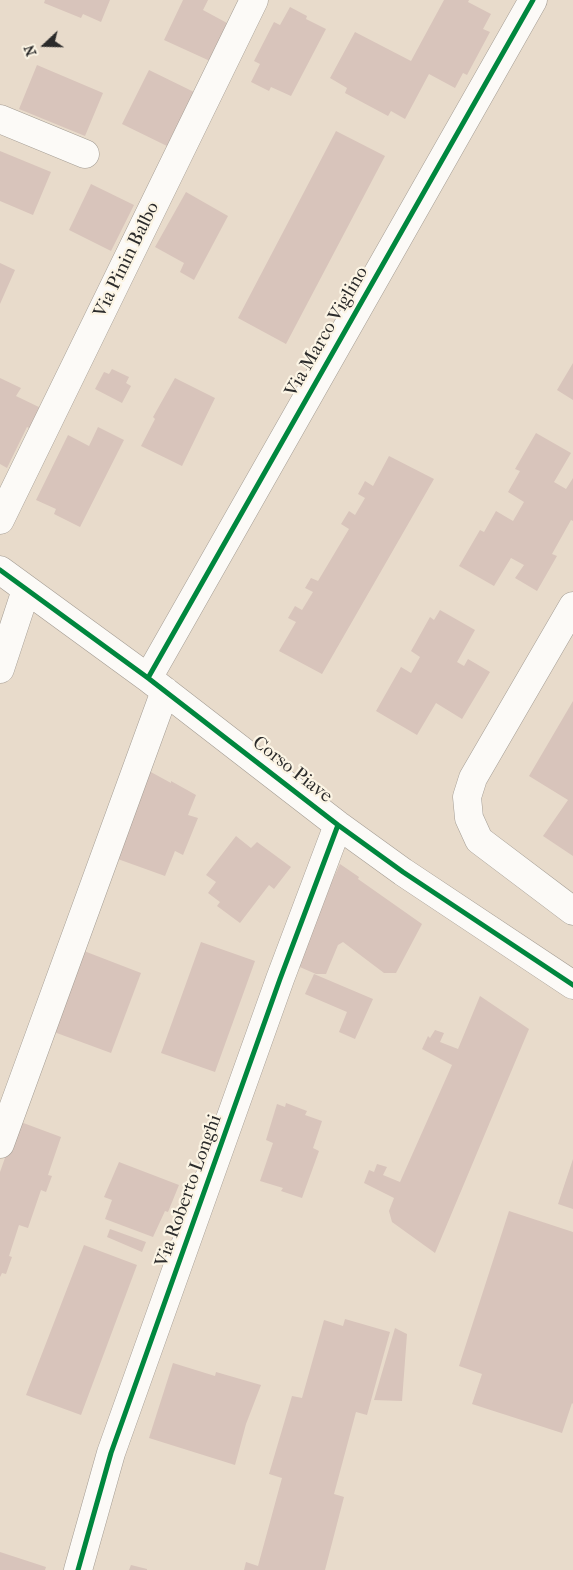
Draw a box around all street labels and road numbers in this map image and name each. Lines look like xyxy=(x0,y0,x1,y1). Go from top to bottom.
street label: Via Pinin Balbo xyxy=(89,199,165,321)
street label: Via Marco Viglino xyxy=(280,263,374,401)
street label: Corso Piave xyxy=(247,732,337,808)
street label: Via Roberto Longhi xyxy=(151,1112,227,1270)

